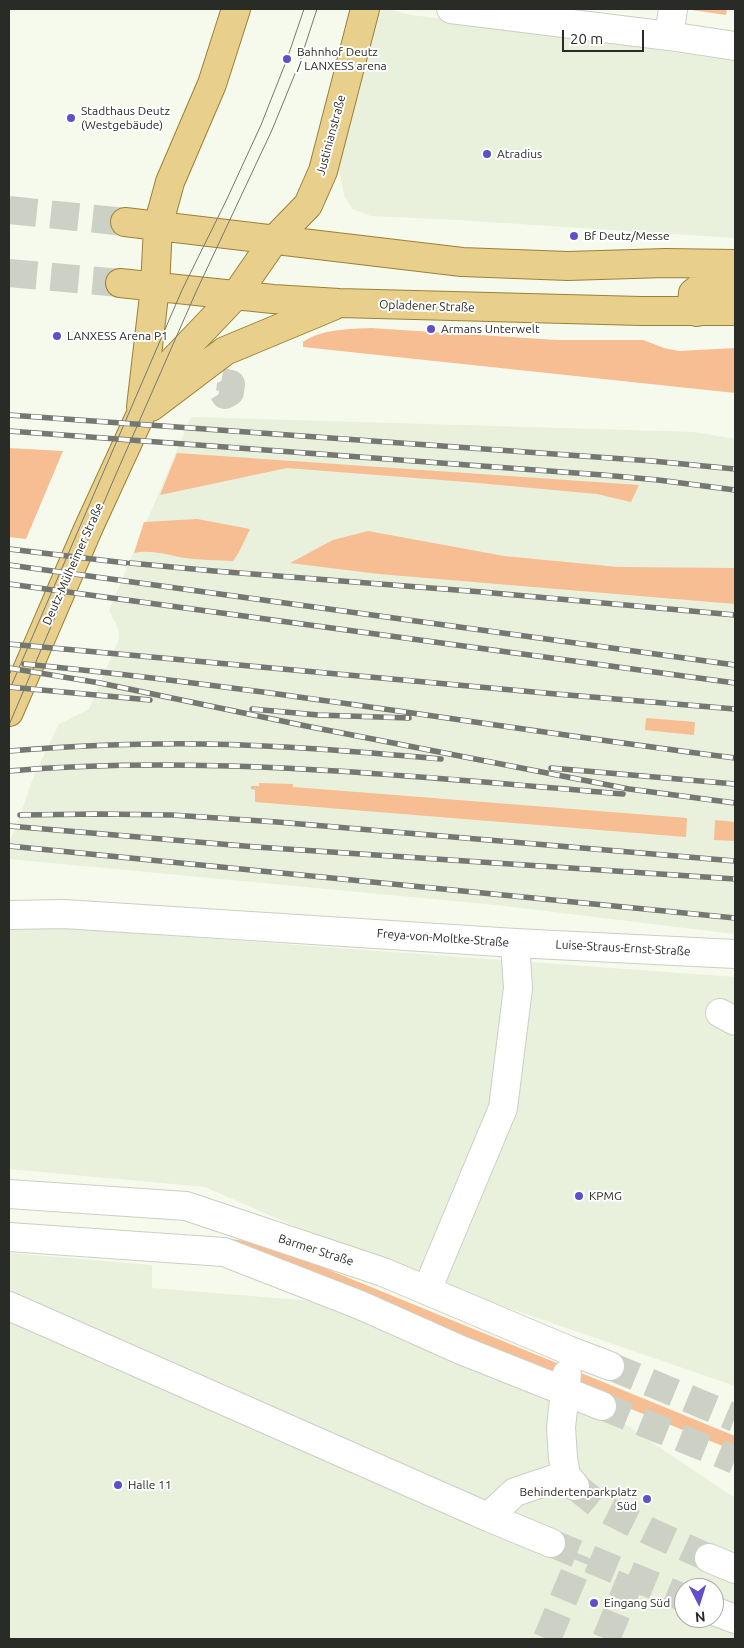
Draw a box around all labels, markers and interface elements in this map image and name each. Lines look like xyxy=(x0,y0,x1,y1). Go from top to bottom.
scale bar xyxy=(564,20,646,52)
text: 20 m xyxy=(570,30,603,47)
place label: Bahnhof Deutz / LANXESS arena xyxy=(297,45,387,73)
marker: Bahnhof Deutz / LANXESS arena xyxy=(281,53,293,65)
street label: Justinianstraße xyxy=(313,93,349,177)
place label: Stadthaus Deutz (Westgebäude) xyxy=(81,104,170,132)
marker: Stadthaus Deutz (Westgebäude) xyxy=(65,112,77,124)
place label: Atradius xyxy=(497,147,542,161)
marker: Atradius xyxy=(481,148,493,160)
place label: Bf Deutz/Messe xyxy=(584,229,670,243)
marker: Bf Deutz/Messe xyxy=(568,230,580,242)
street label: Opladener Straße xyxy=(379,297,475,315)
place label: Armans Unterwelt xyxy=(441,322,540,336)
marker: Armans Unterwelt xyxy=(425,323,437,335)
place label: LANXESS Arena P1 xyxy=(67,329,168,343)
marker: LANXESS Arena P1 xyxy=(51,330,63,342)
street label: Deutz-Mülheimer Straße xyxy=(40,501,106,627)
street label: Freya-von-Moltke-Straße xyxy=(376,926,510,950)
street label: Luise-Straus-Ernst-Straße xyxy=(555,937,691,959)
place label: KPMG xyxy=(589,1189,622,1203)
marker: KPMG xyxy=(573,1190,585,1202)
street label: Barmer Straße xyxy=(277,1231,355,1269)
place label: Halle 11 xyxy=(128,1478,172,1492)
marker: Halle 11 xyxy=(112,1479,124,1491)
place label: Behindertenparkplatz Süd xyxy=(519,1485,637,1513)
marker: Behindertenparkplatz Süd xyxy=(641,1493,653,1505)
north arrow xyxy=(674,1578,724,1628)
place label: Eingang Süd xyxy=(604,1596,670,1610)
marker: Eingang Süd xyxy=(588,1597,600,1609)
text: N xyxy=(694,1609,706,1625)

